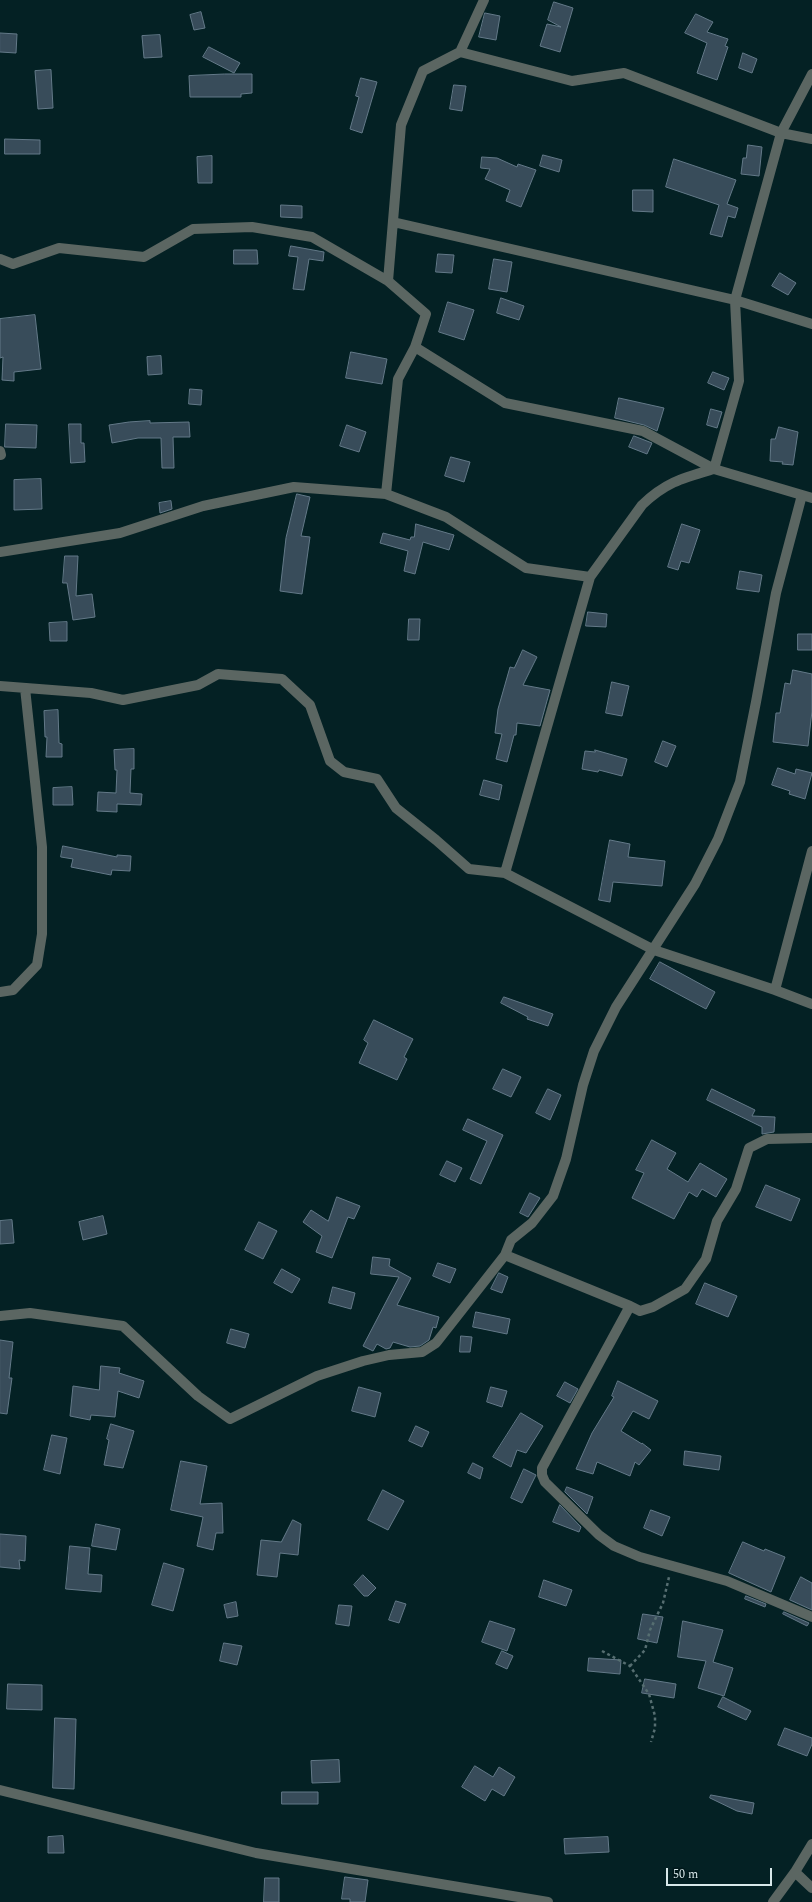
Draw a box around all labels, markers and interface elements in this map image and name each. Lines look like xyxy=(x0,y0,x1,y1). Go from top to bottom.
scale bar xyxy=(668,1860,774,1886)
text: 50 m xyxy=(673,1865,698,1884)

